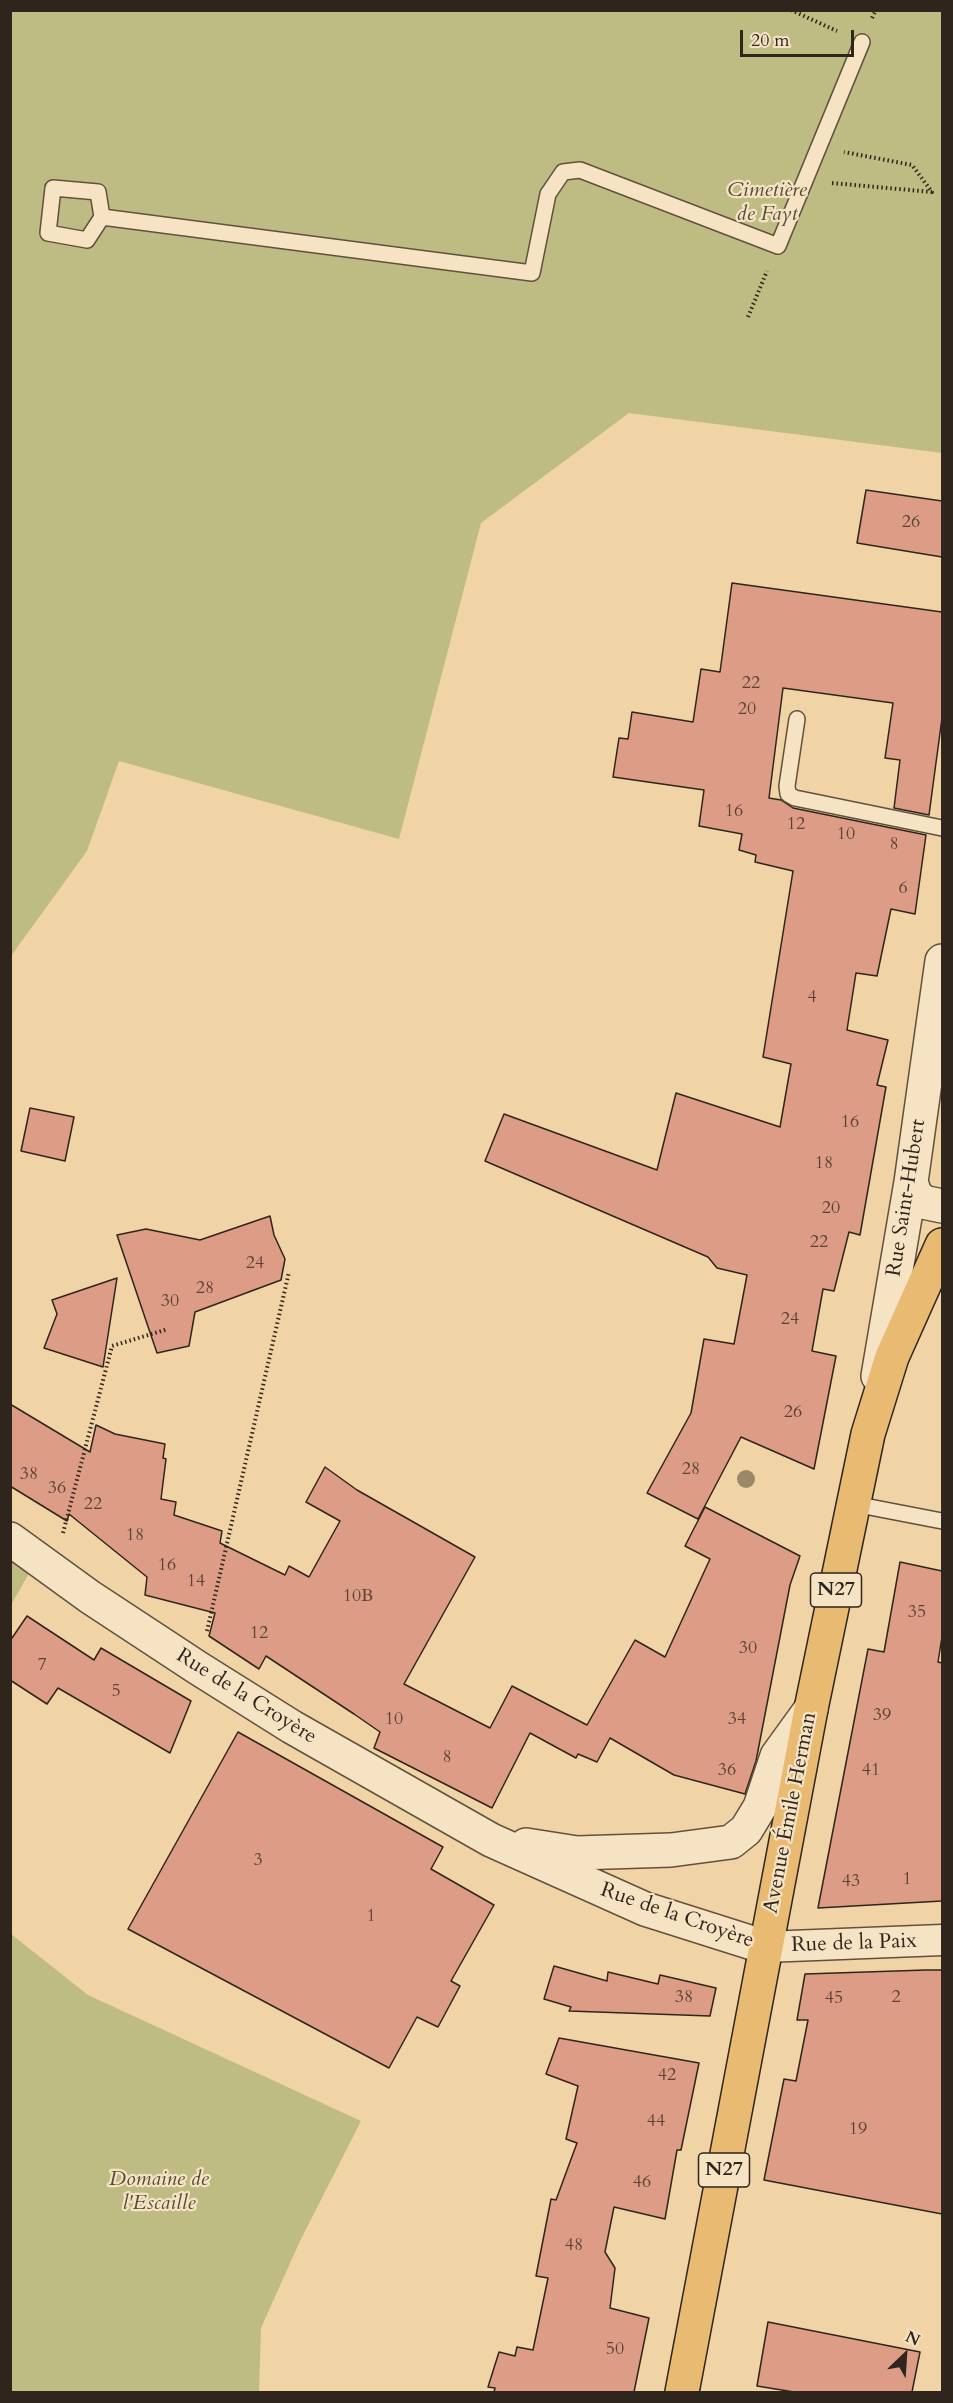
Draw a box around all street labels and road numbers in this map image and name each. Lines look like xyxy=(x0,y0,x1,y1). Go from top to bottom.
street label: Rue Saint-Hubert xyxy=(882,1118,932,1278)
road number: N27 xyxy=(810,1573,862,1607)
street label: Rue de la Croyère xyxy=(171,1644,321,1750)
street label: Avenue Émile Herman xyxy=(759,1710,823,1916)
street label: Rue de la Croyère xyxy=(597,1878,757,1954)
street label: Rue de la Paix xyxy=(791,1929,917,1959)
road number: N27 xyxy=(698,2153,750,2187)

